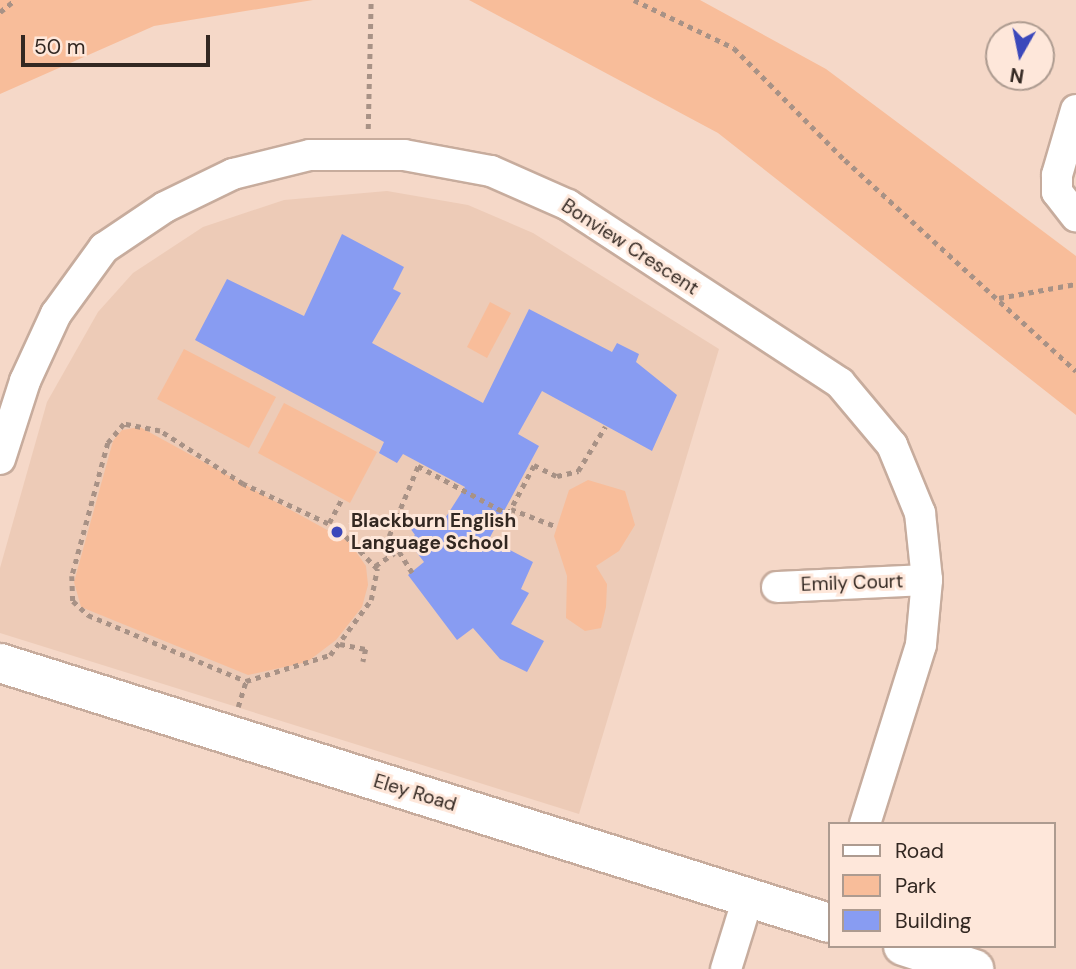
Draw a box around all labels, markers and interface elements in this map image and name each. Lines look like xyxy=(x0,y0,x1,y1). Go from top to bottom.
scale bar xyxy=(24,21,214,65)
north arrow xyxy=(985,21,1055,91)
text: 50 m xyxy=(34,33,85,61)
text: N xyxy=(1008,62,1026,89)
street label: Bonview Crescent xyxy=(557,194,703,300)
place label: Blackburn English Language School xyxy=(351,510,516,554)
marker: Blackburn English Language School xyxy=(329,524,345,540)
street label: Emily Court xyxy=(800,570,904,596)
street label: Eley Road xyxy=(371,770,459,816)
legend xyxy=(828,822,1055,948)
text: Road xyxy=(895,837,944,865)
text: Park xyxy=(895,872,936,900)
text: Building xyxy=(895,907,971,935)

